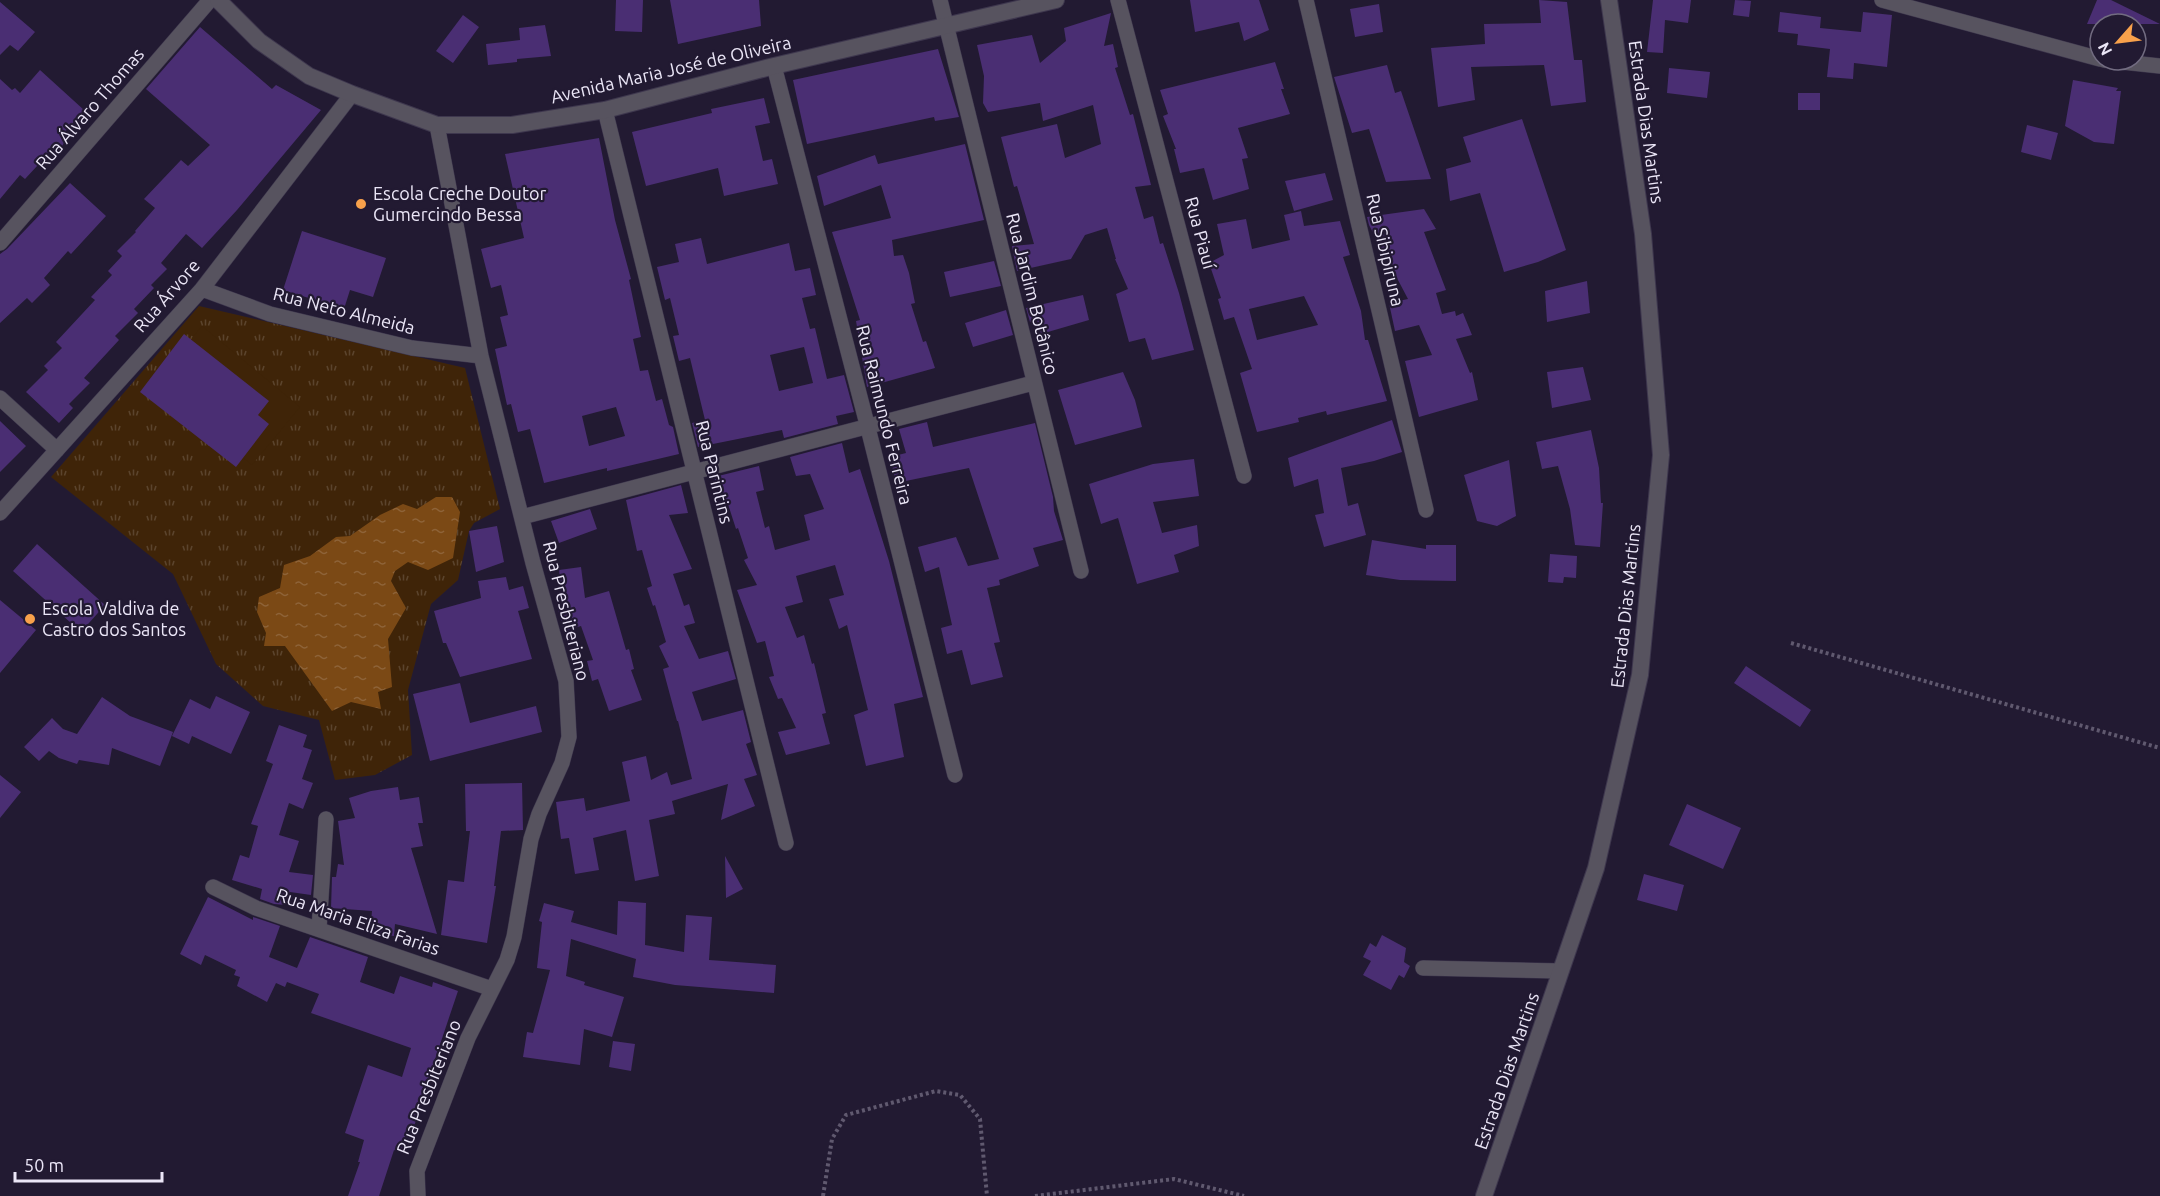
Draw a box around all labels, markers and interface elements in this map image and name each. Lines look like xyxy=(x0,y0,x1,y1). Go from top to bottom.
north arrow xyxy=(2088,12,2148,72)
street label: Avenida Maria José de Oliveira xyxy=(549,32,793,106)
street label: Estrada Dias Martins xyxy=(1626,39,1668,205)
text: N xyxy=(2094,40,2116,59)
street label: Rua Álvaro Thomas xyxy=(30,43,147,173)
place label: Escola Creche Doutor Gumercindo Bessa xyxy=(373,183,546,224)
street label: Rua Sibipiruna xyxy=(1363,191,1409,308)
street label: Rua Piauí xyxy=(1182,194,1220,272)
marker: Escola Creche Doutor Gumercindo Bessa xyxy=(354,197,368,211)
street label: Rua Jardim Botânico xyxy=(1003,211,1063,377)
street label: Rua Árvore xyxy=(128,254,203,336)
street label: Rua Neto Almeida xyxy=(271,283,417,337)
street label: Rua Raimundo Ferreira xyxy=(853,323,917,507)
street label: Rua Parintins xyxy=(692,418,738,526)
street label: Estrada Dias Martins xyxy=(1606,523,1644,689)
street label: Rua Presbiteriano xyxy=(540,539,594,683)
place label: Escola Valdiva de Castro dos Santos xyxy=(42,598,186,639)
marker: Escola Valdiva de Castro dos Santos xyxy=(23,612,37,626)
street label: Rua Maria Eliza Farias xyxy=(274,884,443,958)
street label: Estrada Dias Martins xyxy=(1470,989,1542,1152)
street label: Rua Presbiteriano xyxy=(392,1016,464,1157)
scale bar xyxy=(15,1145,162,1183)
text: 50 m xyxy=(24,1155,64,1175)

